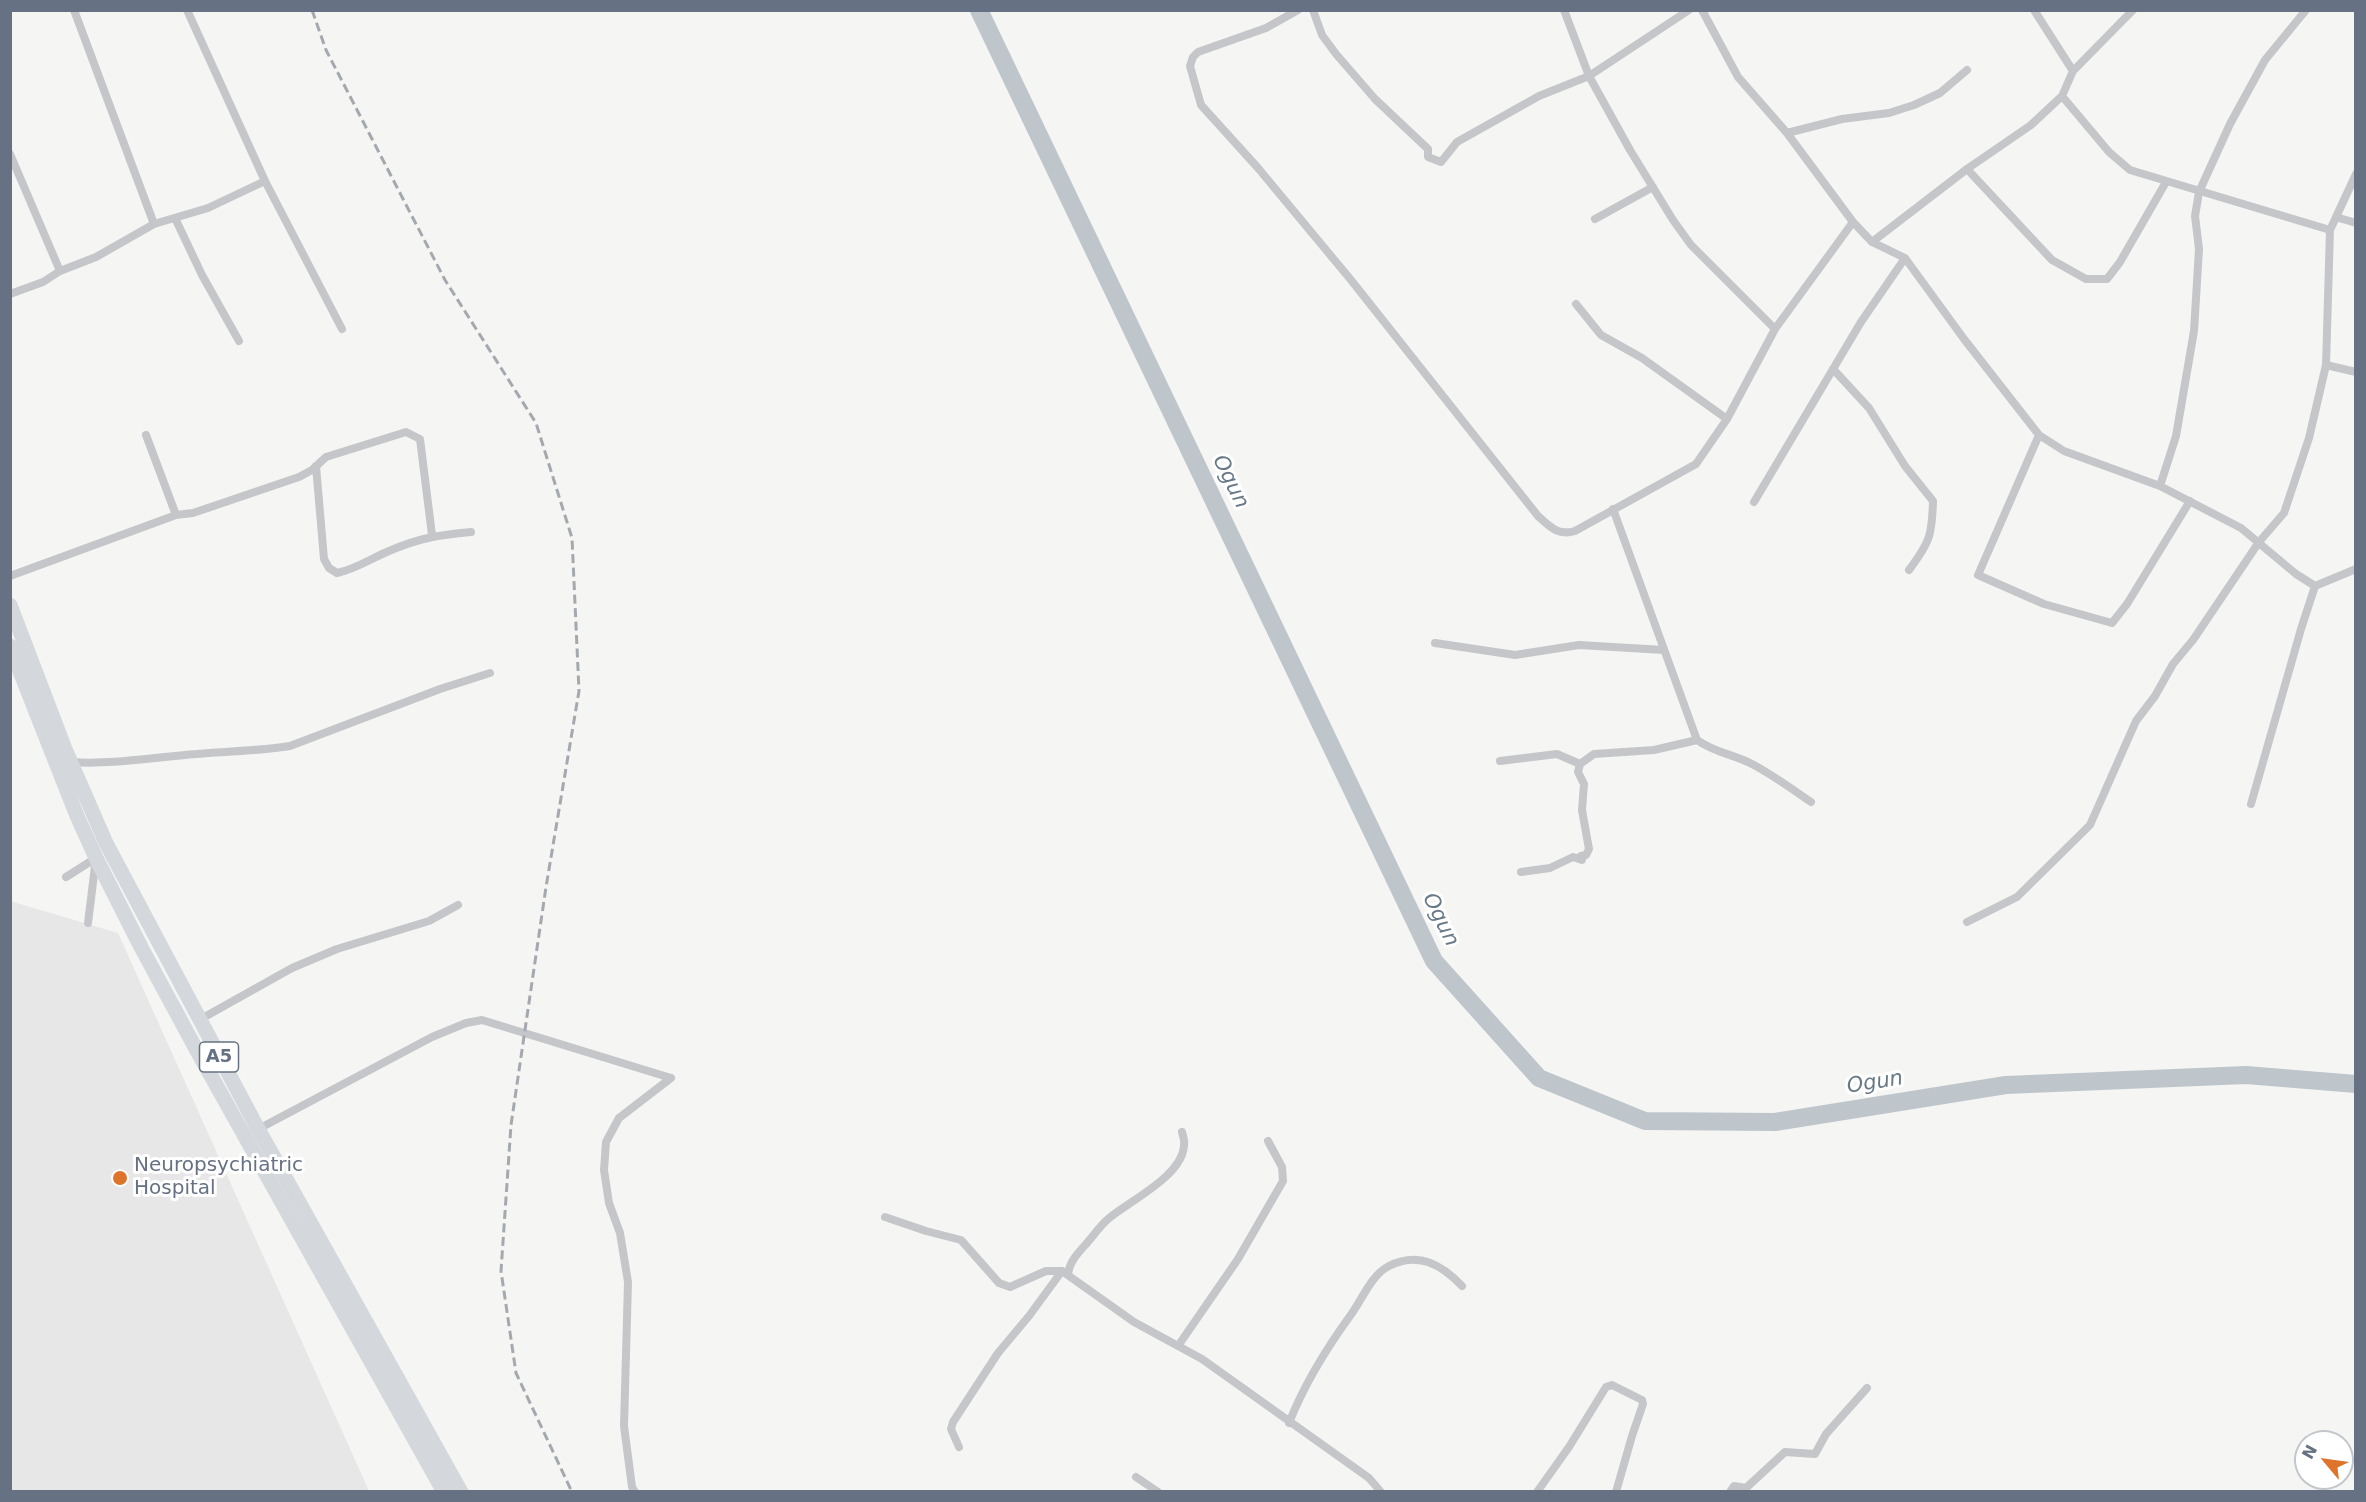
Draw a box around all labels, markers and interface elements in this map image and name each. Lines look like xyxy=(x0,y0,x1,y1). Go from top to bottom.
water label: Ogun xyxy=(1206,451,1254,513)
water label: Ogun xyxy=(1416,889,1464,951)
road number: A5 xyxy=(200,1042,238,1072)
water label: Ogun xyxy=(1845,1066,1905,1100)
place label: Neuropsychiatric Hospital xyxy=(134,1154,303,1201)
marker: Neuropsychiatric Hospital xyxy=(111,1169,129,1187)
north arrow xyxy=(2294,1430,2354,1490)
text: N xyxy=(2298,1442,2321,1462)

